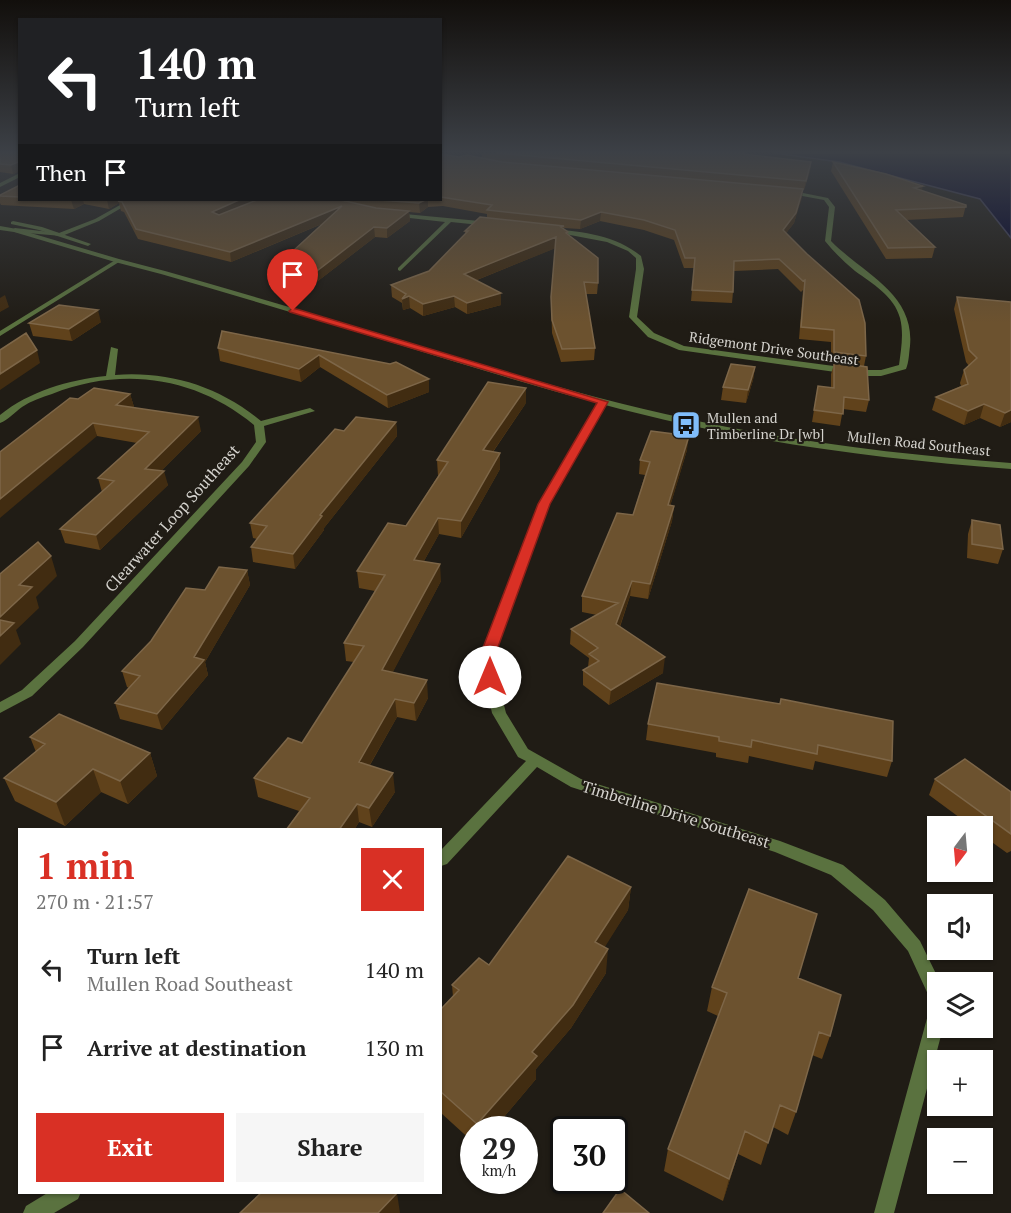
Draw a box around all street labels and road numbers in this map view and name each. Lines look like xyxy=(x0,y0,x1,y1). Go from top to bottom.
street label: Ridgemont Drive Southeast xyxy=(688,327,861,369)
street label: Mullen Road Southeast xyxy=(846,426,992,460)
street label: Clearwater Loop Southeast xyxy=(100,439,244,597)
street label: Timberline Drive Southeast xyxy=(579,775,773,853)

